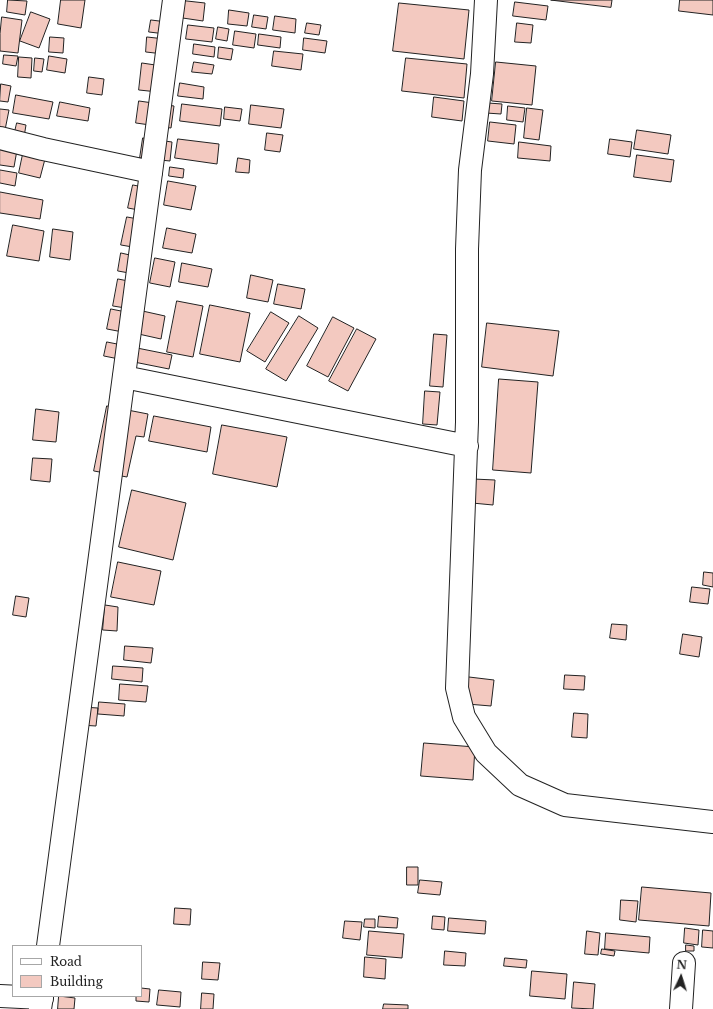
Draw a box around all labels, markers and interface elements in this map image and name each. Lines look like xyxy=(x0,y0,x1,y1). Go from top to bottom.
legend xyxy=(12,945,142,997)
text: Road xyxy=(50,954,82,969)
north arrow xyxy=(661,957,701,997)
text: N xyxy=(676,958,687,972)
text: Building xyxy=(50,974,103,989)

